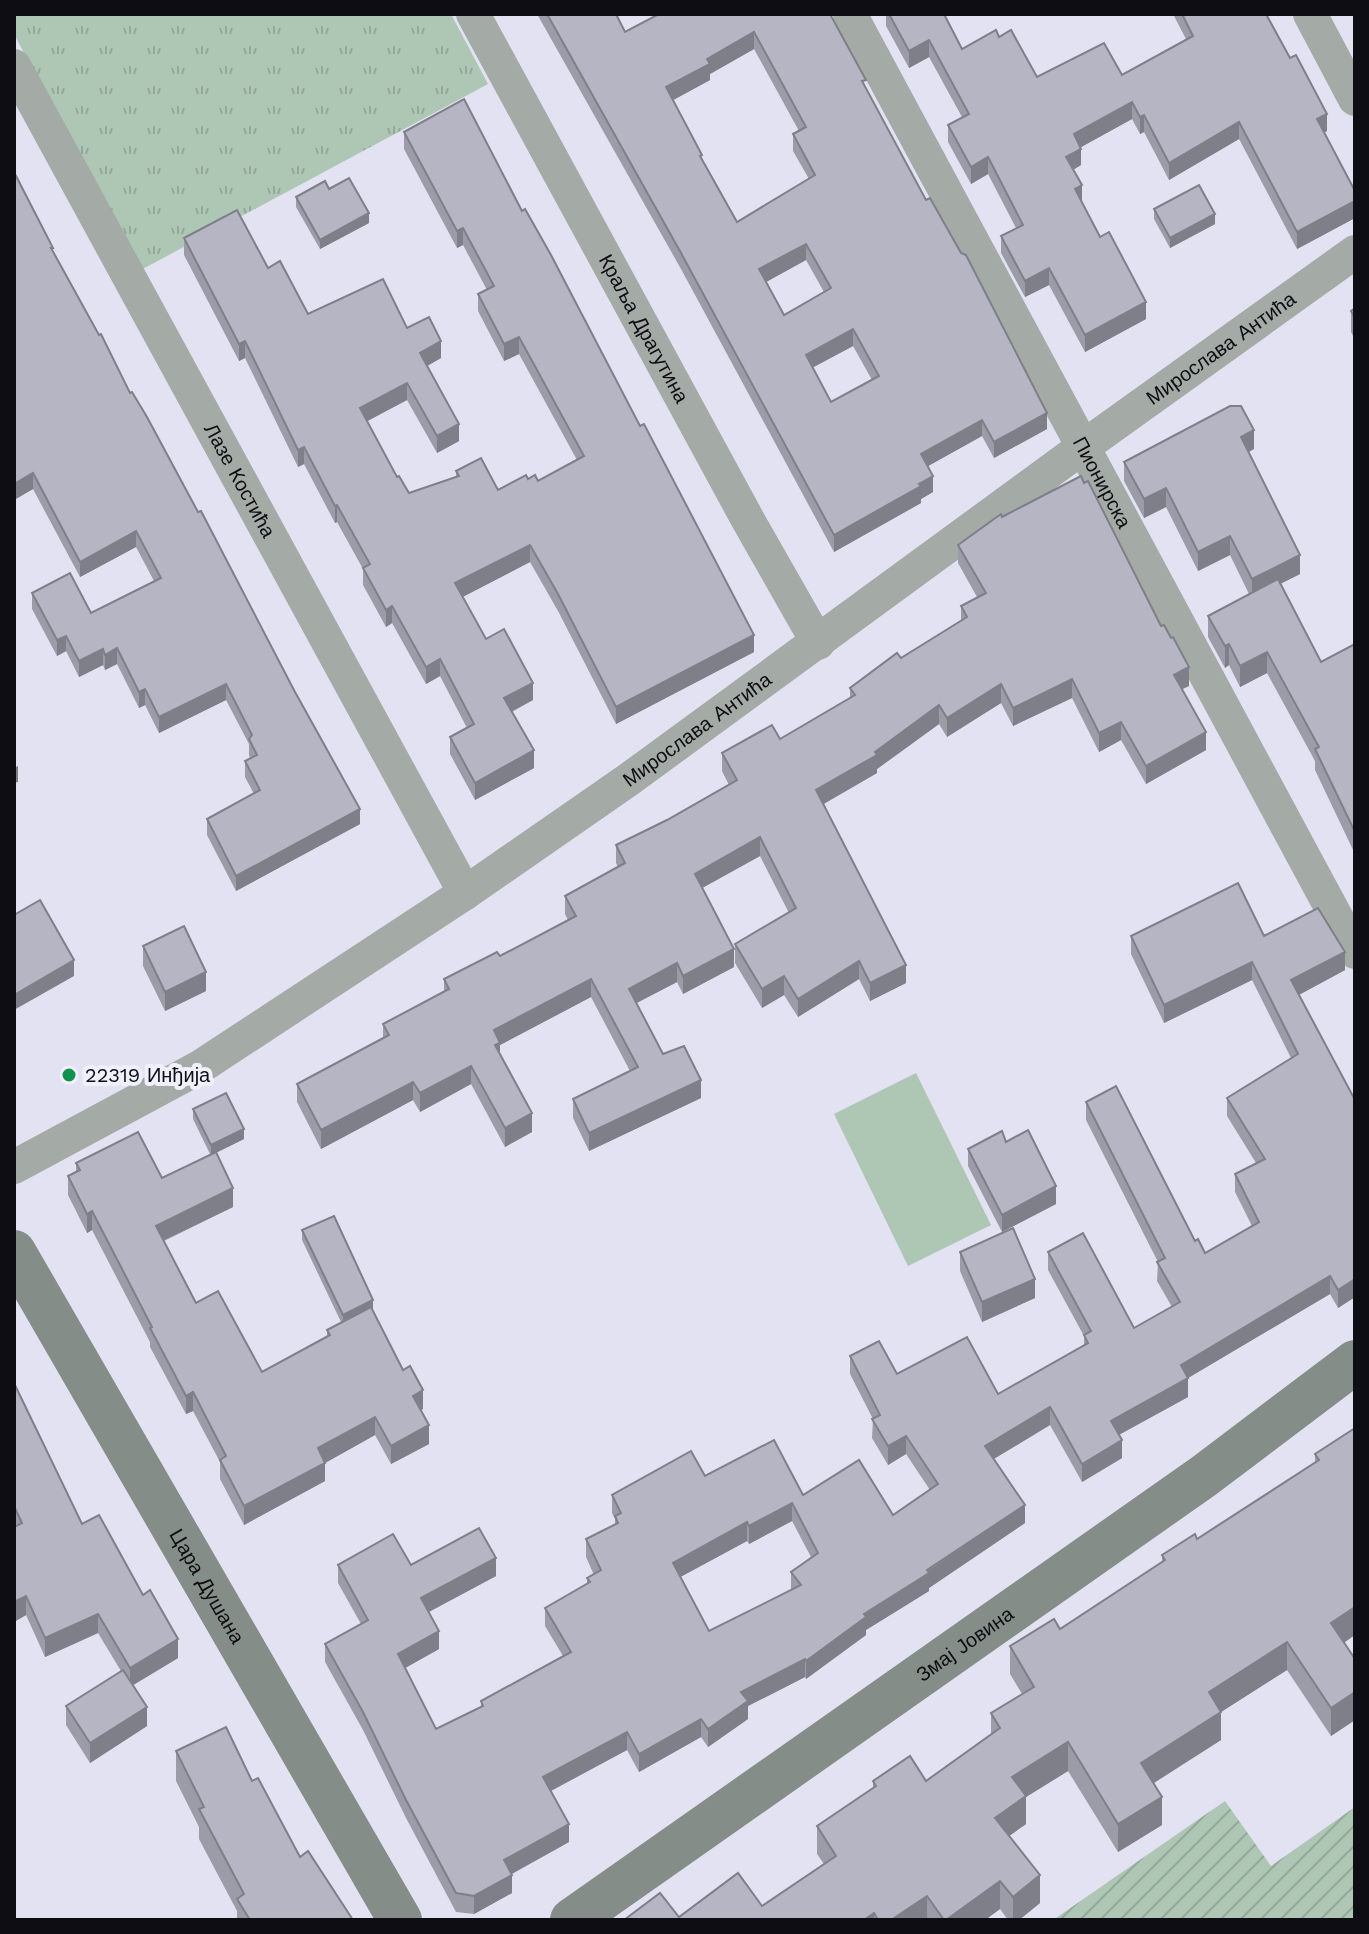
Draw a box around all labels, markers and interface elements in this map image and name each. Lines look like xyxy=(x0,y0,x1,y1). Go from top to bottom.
street label: Краља Драгутина xyxy=(594,250,694,408)
street label: Мирослава Антића xyxy=(1141,286,1301,410)
street label: Лазе Костића xyxy=(199,419,281,542)
street label: Пионирска xyxy=(1068,433,1137,533)
street label: Мирослава Антића xyxy=(618,667,777,792)
place label: 22319 Инђија xyxy=(85,1063,211,1087)
marker: 22319 Инђија xyxy=(60,1066,78,1084)
street label: Цара Душана xyxy=(165,1524,250,1649)
street label: Змај Јовина xyxy=(911,1601,1019,1686)

